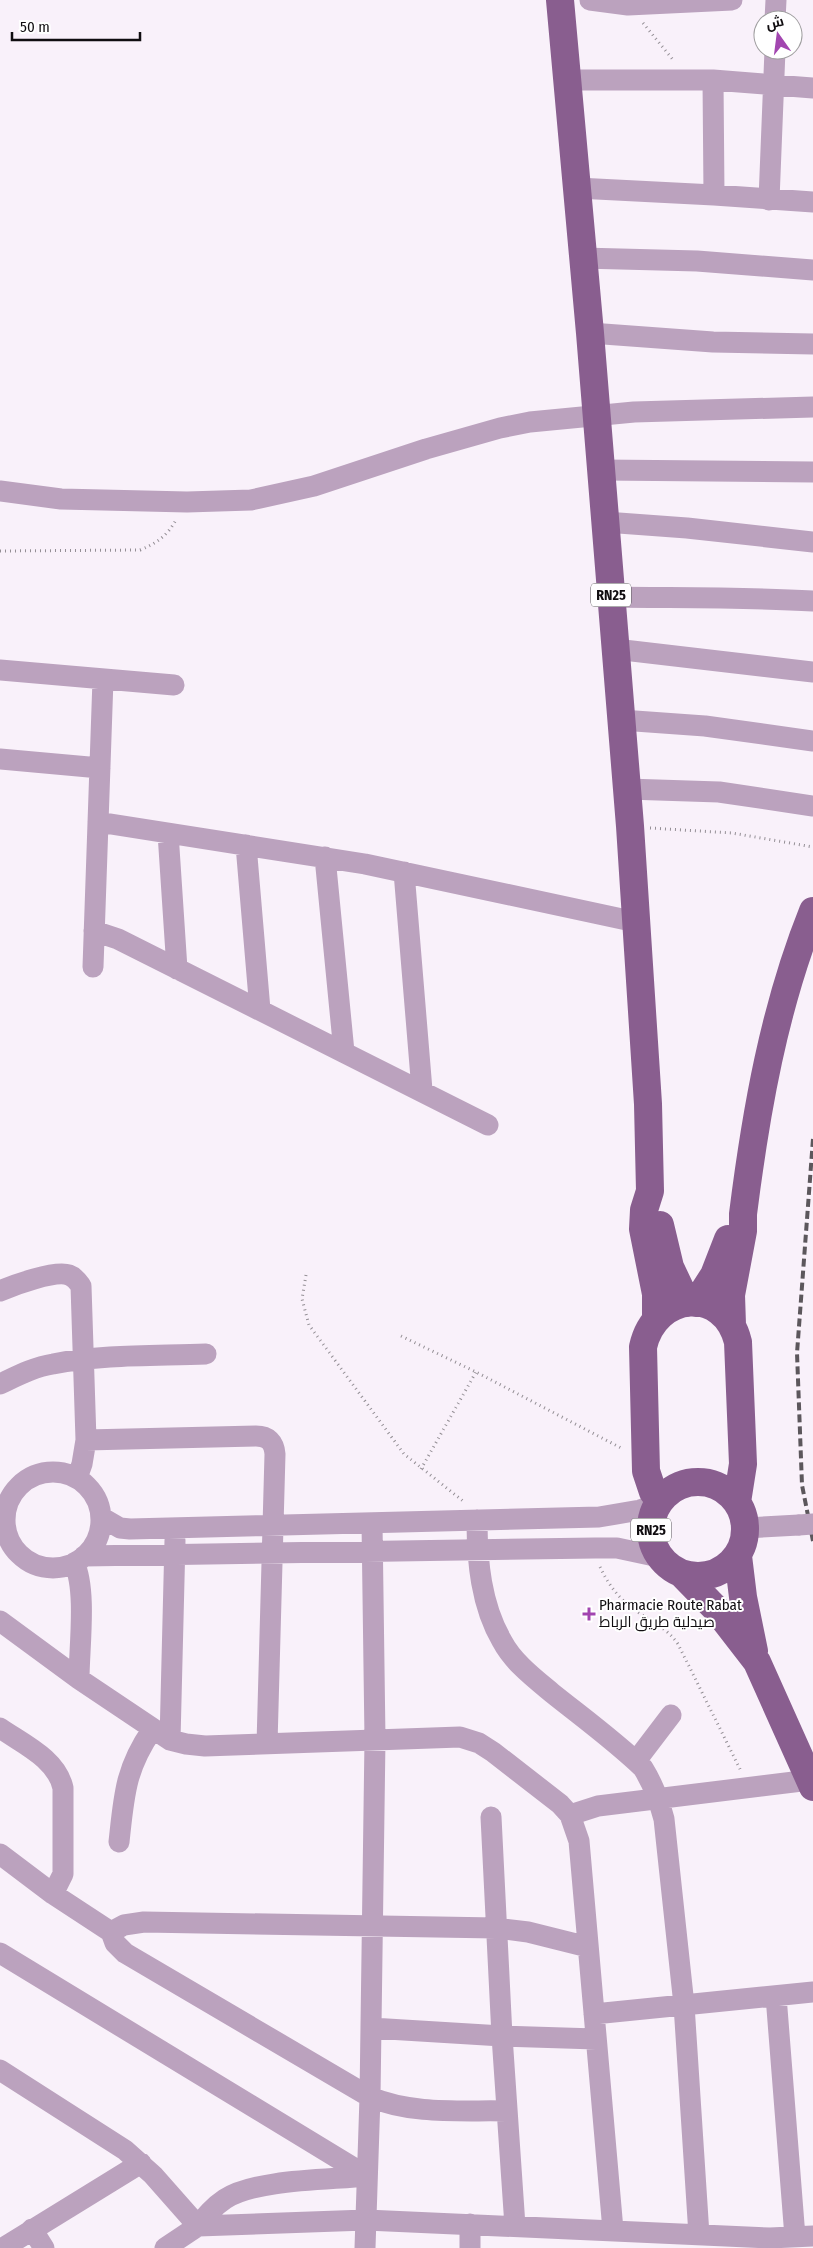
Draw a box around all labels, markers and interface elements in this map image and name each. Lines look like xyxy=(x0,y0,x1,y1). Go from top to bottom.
scale bar xyxy=(12,10,140,42)
north arrow xyxy=(753,10,803,60)
text: ش xyxy=(764,12,786,33)
text: 50 m xyxy=(20,18,50,36)
road number: RN25 xyxy=(591,584,631,606)
road number: RN25 xyxy=(631,1518,671,1542)
place label: Pharmacie Route Rabat صيدلية طريق الرباط xyxy=(599,1596,742,1632)
marker: Pharmacie Route Rabat صيدلية طريق الرباط xyxy=(583,1608,595,1620)

